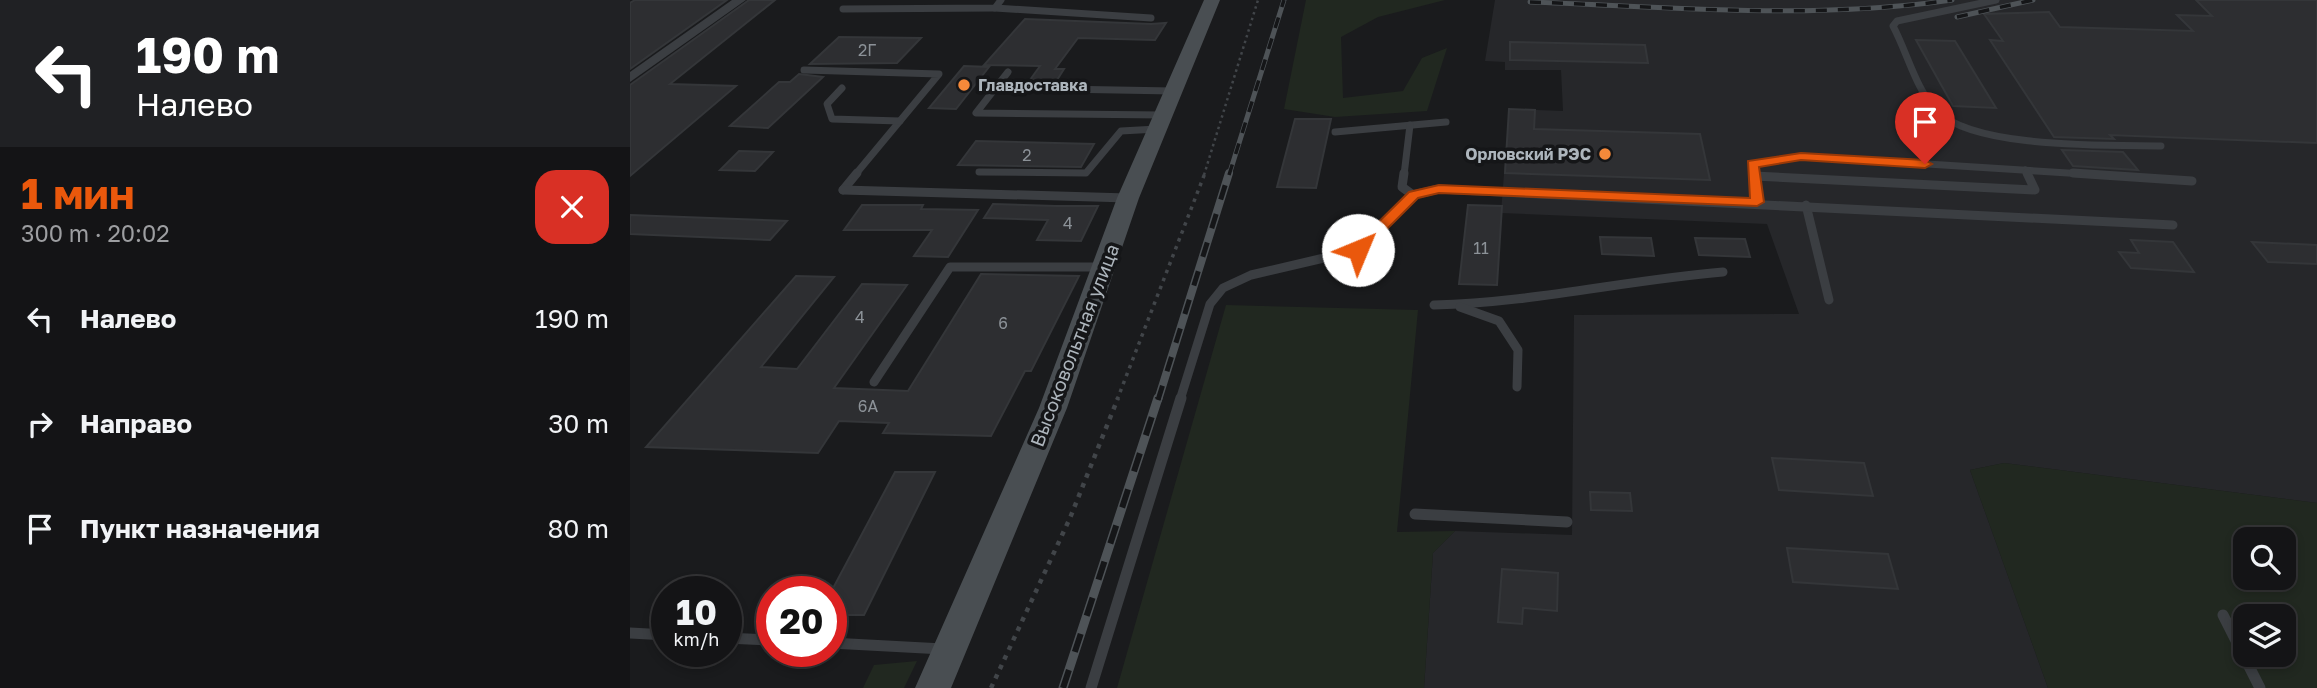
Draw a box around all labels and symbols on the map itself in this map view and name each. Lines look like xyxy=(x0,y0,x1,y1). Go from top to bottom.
house number: 2Г xyxy=(858,40,876,60)
place label: Главдоставка xyxy=(978,75,1088,95)
marker: Главдоставка xyxy=(956,77,972,93)
pin xyxy=(1895,92,1955,164)
place label: Орловский РЭС xyxy=(1465,144,1591,164)
house number: 2 xyxy=(1022,145,1032,165)
marker: Орловский РЭС xyxy=(1597,146,1613,162)
house number: 4 xyxy=(1063,213,1073,233)
position arrow xyxy=(1321,213,1395,287)
house number: 11 xyxy=(1473,238,1489,258)
street label: Высоковольтная улица xyxy=(1025,240,1123,450)
house number: 4 xyxy=(855,307,865,327)
house number: 6 xyxy=(998,313,1008,333)
house number: 6А xyxy=(858,396,878,416)
speed limit sign: 20 xyxy=(756,576,847,667)

